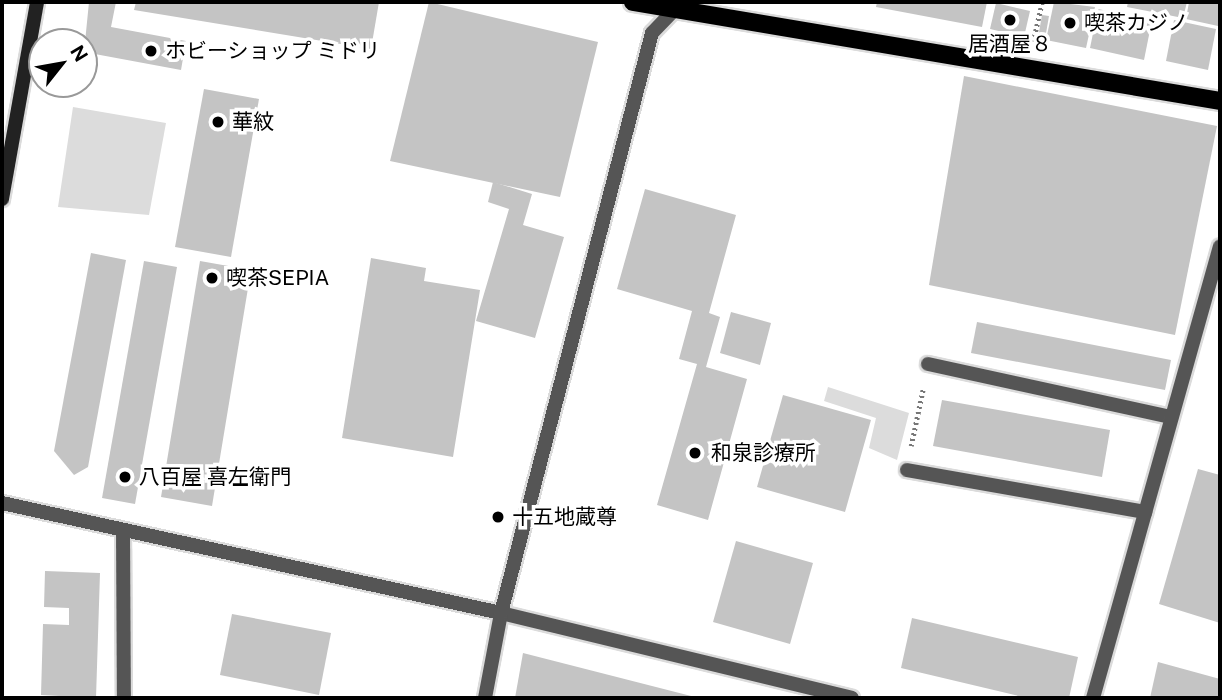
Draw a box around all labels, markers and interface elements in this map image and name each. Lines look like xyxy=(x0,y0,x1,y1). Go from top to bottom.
place label: 喫茶カジノ xyxy=(1084,10,1189,36)
marker: 居酒屋８ xyxy=(1002,12,1018,28)
marker: 喫茶カジノ xyxy=(1062,15,1078,31)
north arrow xyxy=(28,28,98,98)
place label: 居酒屋８ xyxy=(968,31,1052,57)
place label: ホビーショップ ミドリ xyxy=(165,38,380,64)
text: N xyxy=(66,41,93,65)
marker: ホビーショップ ミドリ xyxy=(143,43,159,59)
place label: 華紋 xyxy=(232,109,274,135)
marker: 華紋 xyxy=(210,114,226,130)
place label: 喫茶SEPIA xyxy=(226,265,329,291)
marker: 喫茶SEPIA xyxy=(204,270,220,286)
place label: 和泉診療所 xyxy=(711,440,816,466)
marker: 和泉診療所 xyxy=(685,443,705,463)
place label: 八百屋 喜左衛門 xyxy=(139,464,291,490)
marker: 八百屋 喜左衛門 xyxy=(117,469,133,485)
place label: 十五地蔵尊 xyxy=(512,504,617,530)
marker: 十五地蔵尊 xyxy=(490,509,506,525)

